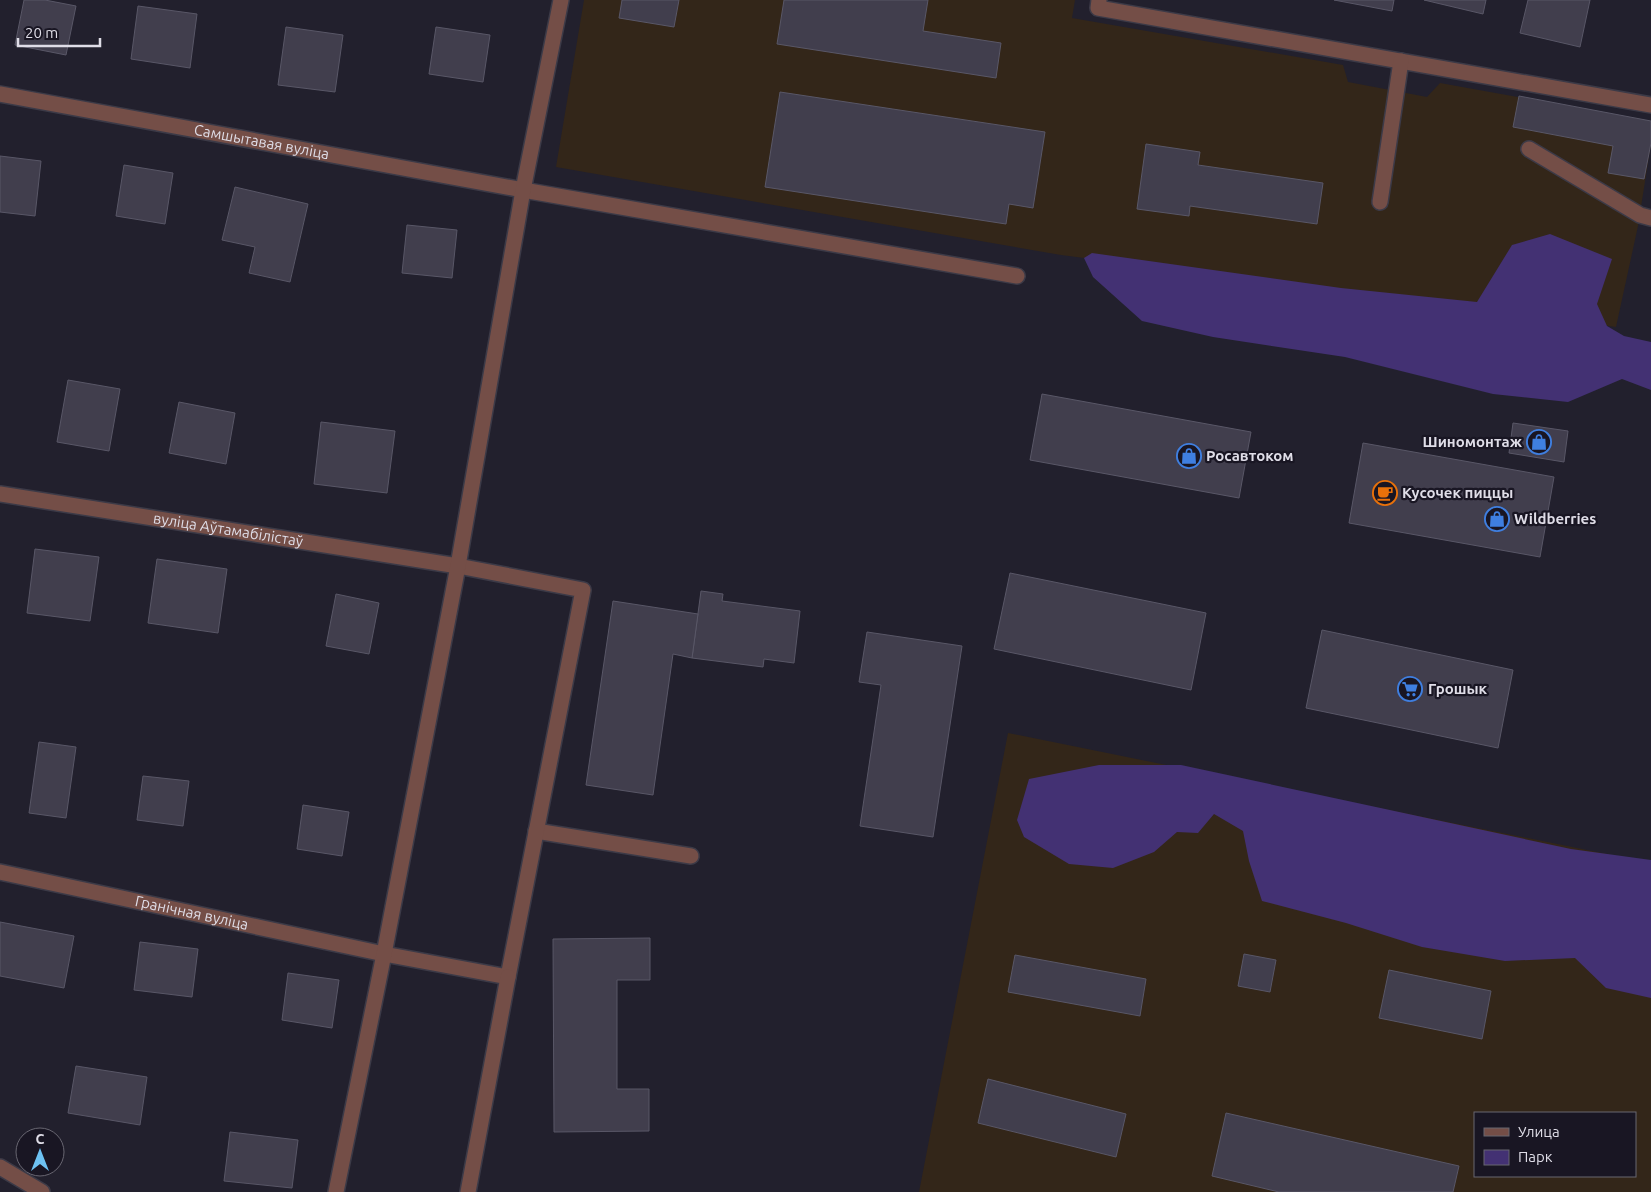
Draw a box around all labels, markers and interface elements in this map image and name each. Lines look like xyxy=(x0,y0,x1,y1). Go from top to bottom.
scale bar xyxy=(18,15,100,47)
text: 20 m xyxy=(25,24,58,41)
street label: Самшытавая вуліца xyxy=(193,121,331,162)
shop icon: Шиномонтаж xyxy=(1526,429,1552,455)
place label: Шиномонтаж xyxy=(1423,433,1523,450)
shop icon: Росавтоком xyxy=(1176,443,1202,469)
place label: Росавтоком xyxy=(1206,447,1294,464)
cafe icon: Кусочек пиццы xyxy=(1372,480,1398,506)
place label: Кусочек пиццы xyxy=(1402,484,1513,501)
shop icon: Wildberries xyxy=(1484,506,1510,532)
street label: вуліца Аўтамабілістаў xyxy=(152,509,304,550)
place label: Wildberries xyxy=(1514,510,1596,527)
supermarket icon: Грошык xyxy=(1397,676,1423,702)
place label: Грошык xyxy=(1428,680,1487,697)
street label: Гранічная вуліца xyxy=(134,892,250,933)
legend xyxy=(1474,1112,1636,1177)
text: Улица xyxy=(1518,1123,1560,1140)
north arrow xyxy=(15,1127,65,1177)
text: С xyxy=(36,1131,45,1147)
text: Парк xyxy=(1518,1148,1553,1165)

